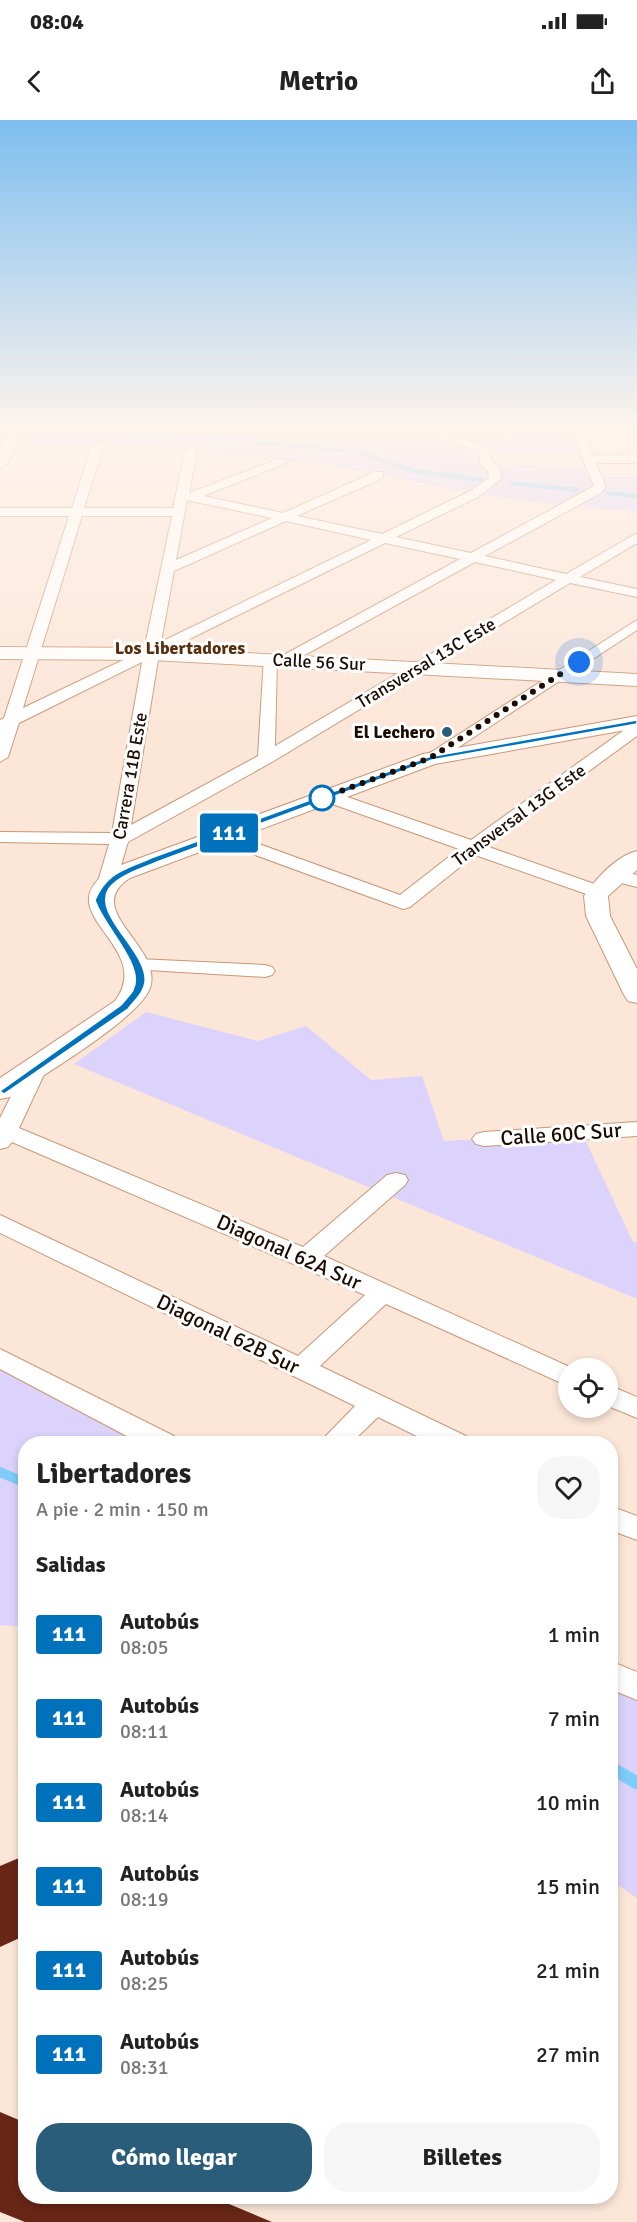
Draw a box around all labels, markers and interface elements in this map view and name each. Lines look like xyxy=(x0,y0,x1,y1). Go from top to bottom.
text: 08:04 xyxy=(30,8,84,35)
icon: back xyxy=(18,65,51,98)
text: Metrio xyxy=(279,65,358,98)
icon: share xyxy=(586,65,619,98)
street label: Transversal 13C Este xyxy=(352,613,500,713)
district label: Los Libertadores xyxy=(115,637,245,659)
your location xyxy=(564,647,594,677)
street label: Calle 56 Sur xyxy=(272,649,366,675)
street label: Carrera 11B Este xyxy=(108,711,152,841)
place label: El Lechero xyxy=(353,721,435,743)
marker: El Lechero xyxy=(440,725,454,739)
street label: Transversal 13G Este xyxy=(448,759,590,871)
unlabelled marker xyxy=(309,785,335,811)
line badge: 111 xyxy=(194,814,264,852)
text: 111 xyxy=(212,820,246,846)
street label: Calle 60C Sur xyxy=(500,1117,623,1151)
street label: Diagonal 62A Sur xyxy=(213,1208,366,1296)
street label: Diagonal 62B Sur xyxy=(152,1288,304,1380)
map controls xyxy=(558,1358,618,1418)
button: locate xyxy=(558,1358,618,1418)
button: heart xyxy=(537,1456,600,1519)
text: Libertadores xyxy=(36,1457,191,1491)
text: A pie · 2 min · 150 m xyxy=(36,1497,209,1522)
text: Salidas xyxy=(36,1551,106,1578)
text: Autobús xyxy=(120,1608,199,1635)
text: 111 xyxy=(52,1621,86,1647)
text: 1 min xyxy=(548,1621,600,1648)
text: 08:05 xyxy=(120,1635,169,1660)
text: Autobús xyxy=(120,1692,199,1719)
text: 111 xyxy=(52,1705,86,1731)
text: 7 min xyxy=(548,1705,600,1732)
text: 08:11 xyxy=(120,1719,169,1744)
text: Autobús xyxy=(120,1776,199,1803)
text: 111 xyxy=(52,1789,86,1815)
text: 10 min xyxy=(536,1789,600,1816)
text: 08:14 xyxy=(120,1803,169,1828)
text: Autobús xyxy=(120,1860,199,1887)
text: 111 xyxy=(52,1873,86,1899)
text: 15 min xyxy=(536,1873,600,1900)
text: 08:19 xyxy=(120,1887,169,1912)
text: Autobús xyxy=(120,1944,199,1971)
text: 111 xyxy=(52,1957,86,1983)
text: 21 min xyxy=(536,1957,600,1984)
text: 08:25 xyxy=(120,1971,169,1996)
text: Autobús xyxy=(120,2028,199,2055)
text: 111 xyxy=(52,2041,86,2067)
text: 27 min xyxy=(536,2041,600,2068)
text: 08:31 xyxy=(120,2055,169,2080)
button: Cómo llegar xyxy=(36,2123,312,2192)
button: Billetes xyxy=(324,2123,600,2192)

